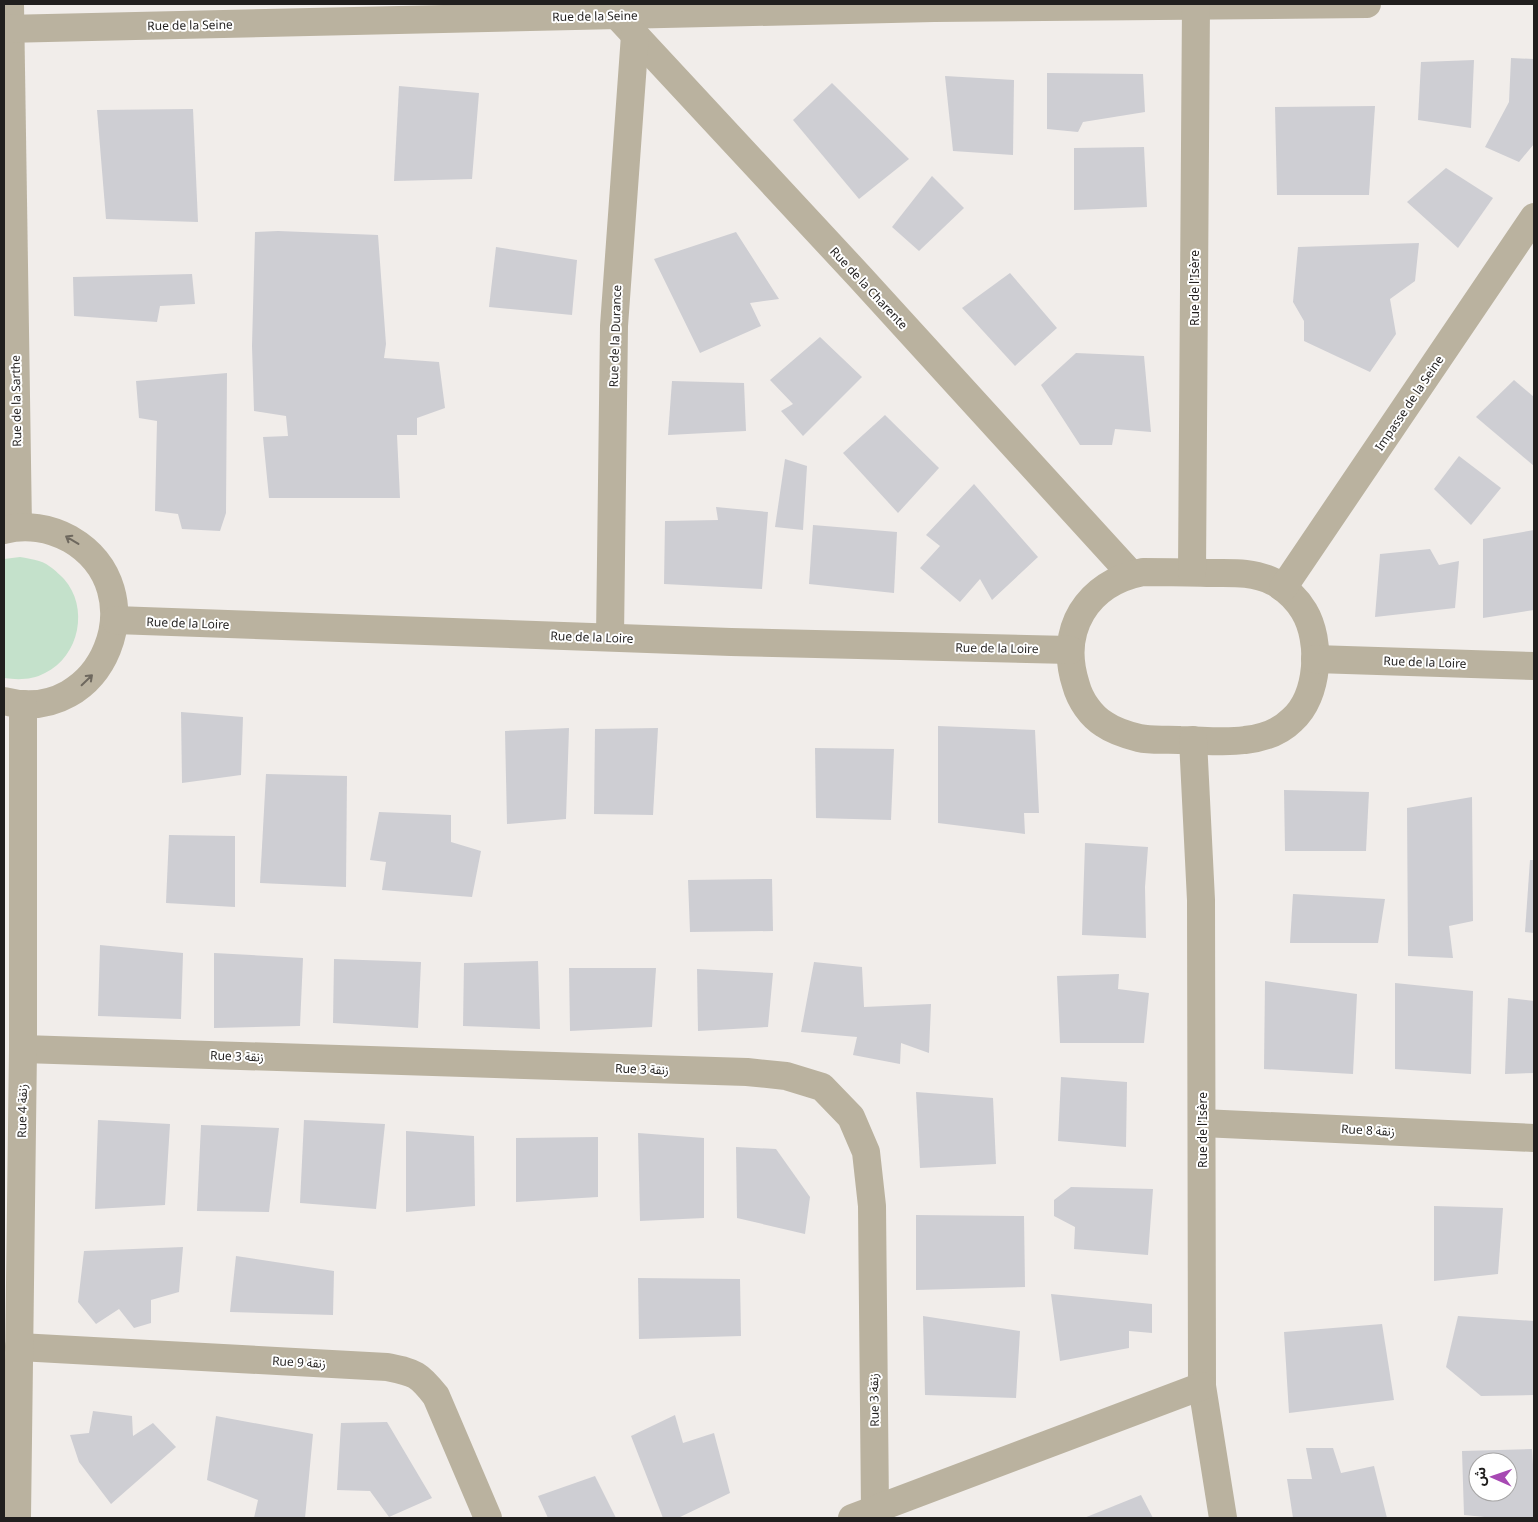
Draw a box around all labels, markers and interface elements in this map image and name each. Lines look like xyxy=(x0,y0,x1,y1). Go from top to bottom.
street label: Rue de la Seine xyxy=(552,7,638,25)
street label: Rue de la Seine xyxy=(147,16,233,34)
street label: Rue de la Charente xyxy=(826,243,912,333)
street label: Rue de l'Isère xyxy=(1186,250,1203,326)
street label: Rue de la Durance xyxy=(605,284,625,388)
street label: Impasse de la Seine xyxy=(1371,352,1447,454)
street label: Rue de la Sarthe xyxy=(7,355,25,447)
one-way arrow xyxy=(65,535,79,545)
street label: Rue de la Loire xyxy=(146,613,230,633)
street label: Rue de la Loire xyxy=(550,627,634,647)
street label: Rue de la Loire xyxy=(955,639,1039,657)
street label: Rue de la Loire xyxy=(1383,652,1467,672)
one-way arrow xyxy=(80,674,92,686)
street label: Rue 3 زنقة xyxy=(210,1047,264,1065)
street label: Rue 3 زنقة xyxy=(615,1060,669,1078)
street label: Rue 4 زنقة xyxy=(13,1084,31,1138)
street label: Rue de l'Isère xyxy=(1194,1092,1211,1168)
street label: Rue 8 زنقة xyxy=(1341,1120,1395,1140)
street label: Rue 9 زنقة xyxy=(272,1352,326,1372)
street label: Rue 3 زنقة xyxy=(865,1373,883,1427)
north arrow xyxy=(1468,1452,1518,1502)
text: ش xyxy=(1470,1467,1489,1486)

